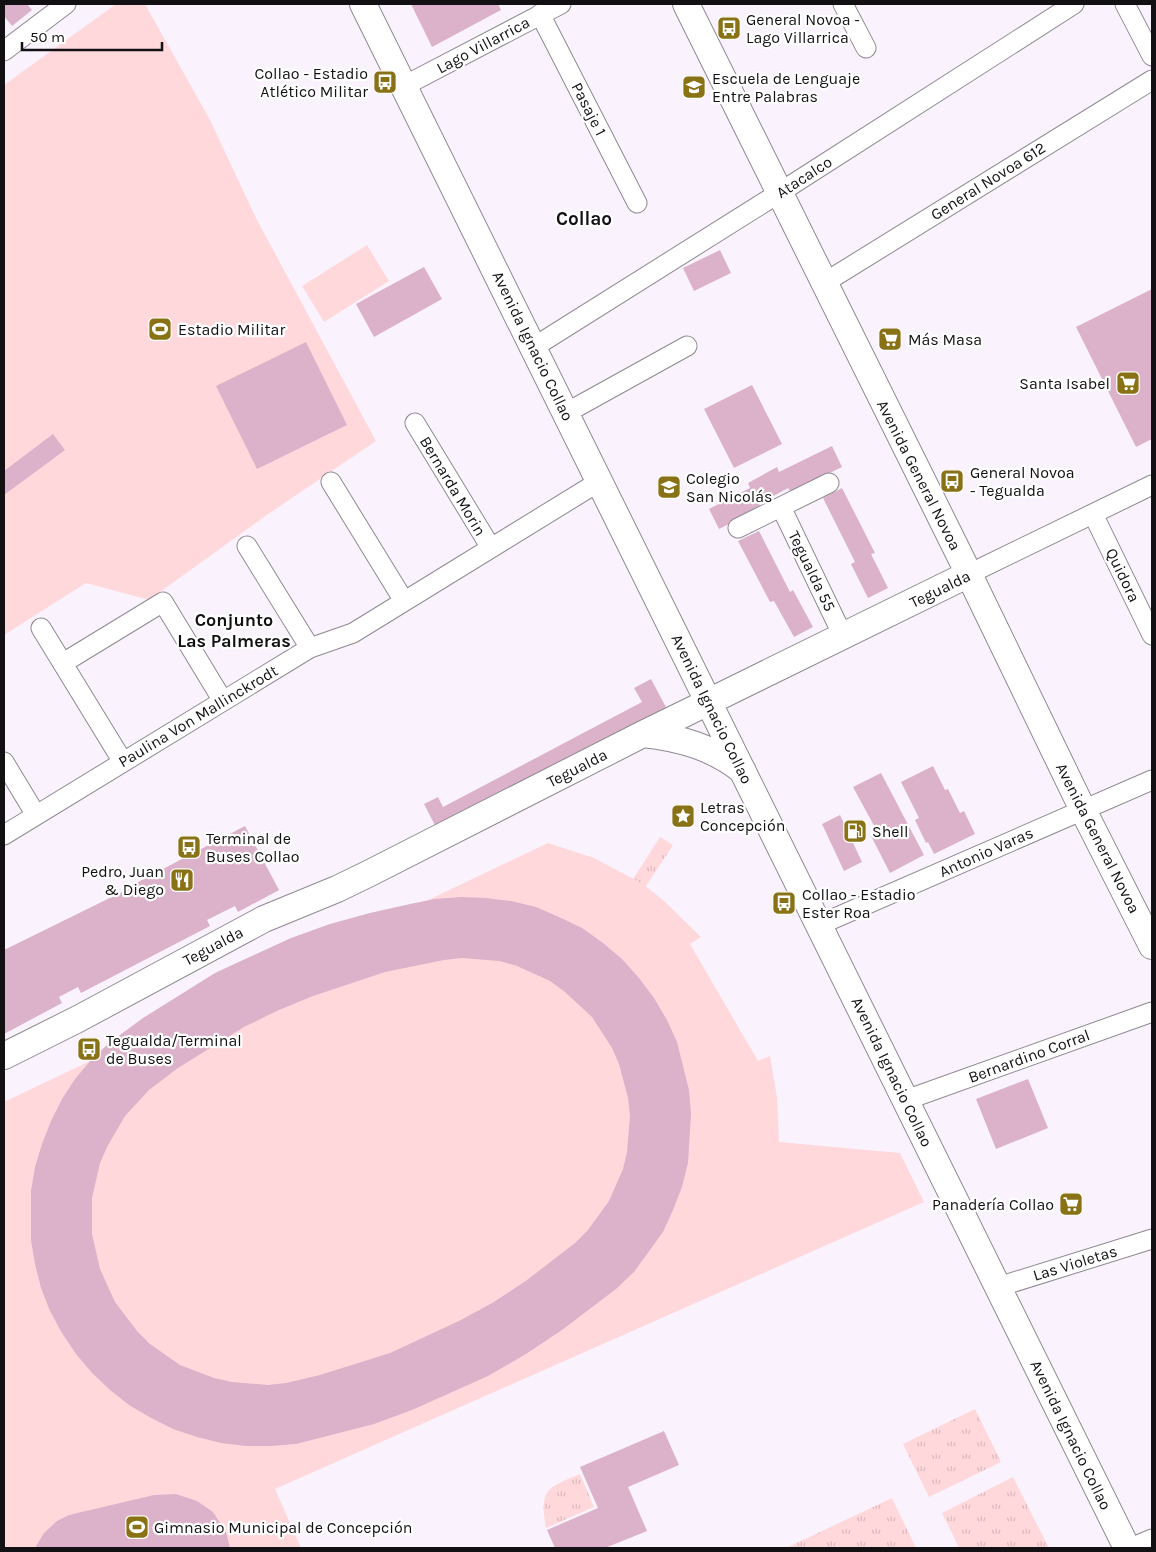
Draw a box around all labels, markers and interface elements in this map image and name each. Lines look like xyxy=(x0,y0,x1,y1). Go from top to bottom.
place label: General Novoa - Lago Villarrica xyxy=(746,10,860,47)
street label: Lago Villarrica xyxy=(433,12,533,78)
bus stop icon: General Novoa - Lago Villarrica xyxy=(716,15,742,41)
scale bar xyxy=(22,20,162,52)
text: 50 m xyxy=(30,28,65,46)
place label: Collao - Estadio Atlético Militar xyxy=(255,64,368,101)
bus stop icon: Collao - Estadio Atlético Militar xyxy=(372,69,398,95)
place label: Escuela de Lenguaje Entre Palabras xyxy=(712,69,860,106)
school or university icon: Escuela de Lenguaje Entre Palabras xyxy=(681,74,707,100)
street label: Pasaje 1 xyxy=(568,79,610,139)
street label: General Novoa 612 xyxy=(927,138,1049,224)
street label: Atacalco xyxy=(773,152,835,202)
district label: Collao xyxy=(556,208,612,230)
street label: Avenida Ignacio Collao xyxy=(488,268,578,424)
sports icon: Estadio Militar xyxy=(147,316,173,342)
place label: Estadio Militar xyxy=(178,320,285,339)
supermarket icon: Más Masa xyxy=(877,326,903,352)
place label: Más Masa xyxy=(908,330,982,349)
supermarket icon: Santa Isabel xyxy=(1115,370,1141,396)
place label: Santa Isabel xyxy=(1019,374,1110,393)
street label: Avenida General Novoa xyxy=(873,397,965,553)
street label: Bernarda Morin xyxy=(416,433,490,539)
place label: General Novoa - Tegualda xyxy=(970,463,1075,500)
bus stop icon: General Novoa - Tegualda xyxy=(939,468,965,494)
place label: Colegio San Nicolás xyxy=(686,469,772,506)
school or university icon: Colegio San Nicolás xyxy=(656,474,682,500)
street label: Tegualda 55 xyxy=(784,528,840,614)
street label: Quidora xyxy=(1102,545,1144,605)
street label: Tegualda xyxy=(906,566,974,612)
district label: Conjunto Las Palmeras xyxy=(177,609,291,652)
street label: Avenida Ignacio Collao xyxy=(667,631,757,787)
street label: Paulina Von Mallinckrodt xyxy=(115,661,281,771)
street label: Tegualda xyxy=(544,745,610,791)
street label: Avenida General Novoa xyxy=(1052,760,1144,916)
place label: Letras Concepción xyxy=(700,798,785,835)
place icon: Letras Concepción xyxy=(670,803,696,829)
fuel station icon: Shell xyxy=(842,818,868,844)
place label: Shell xyxy=(872,822,909,841)
street label: Antonio Varas xyxy=(936,823,1036,881)
place label: Terminal de Buses Collao xyxy=(206,829,300,866)
bus stop icon: Terminal de Buses Collao xyxy=(176,834,202,860)
place label: Pedro, Juan & Diego xyxy=(81,862,164,899)
restaurant icon: Pedro, Juan & Diego xyxy=(169,867,195,893)
place label: Collao - Estadio Ester Roa xyxy=(802,885,915,922)
bus stop icon: Collao - Estadio Ester Roa xyxy=(771,890,797,916)
street label: Tegualda xyxy=(180,922,246,970)
street label: Avenida Ignacio Collao xyxy=(847,994,937,1150)
street label: Bernardino Corral xyxy=(966,1025,1092,1087)
place label: Tegualda/Terminal de Buses xyxy=(106,1031,242,1068)
bus stop icon: Tegualda/Terminal de Buses xyxy=(76,1036,102,1062)
supermarket icon: Panadería Collao xyxy=(1058,1191,1084,1217)
place label: Panadería Collao xyxy=(932,1195,1054,1214)
street label: Las Violetas xyxy=(1031,1241,1119,1285)
street label: Avenida Ignacio Collao xyxy=(1026,1357,1116,1513)
sports icon: Gimnasio Municipal de Concepción xyxy=(124,1514,150,1540)
place label: Gimnasio Municipal de Concepción xyxy=(154,1518,412,1537)

